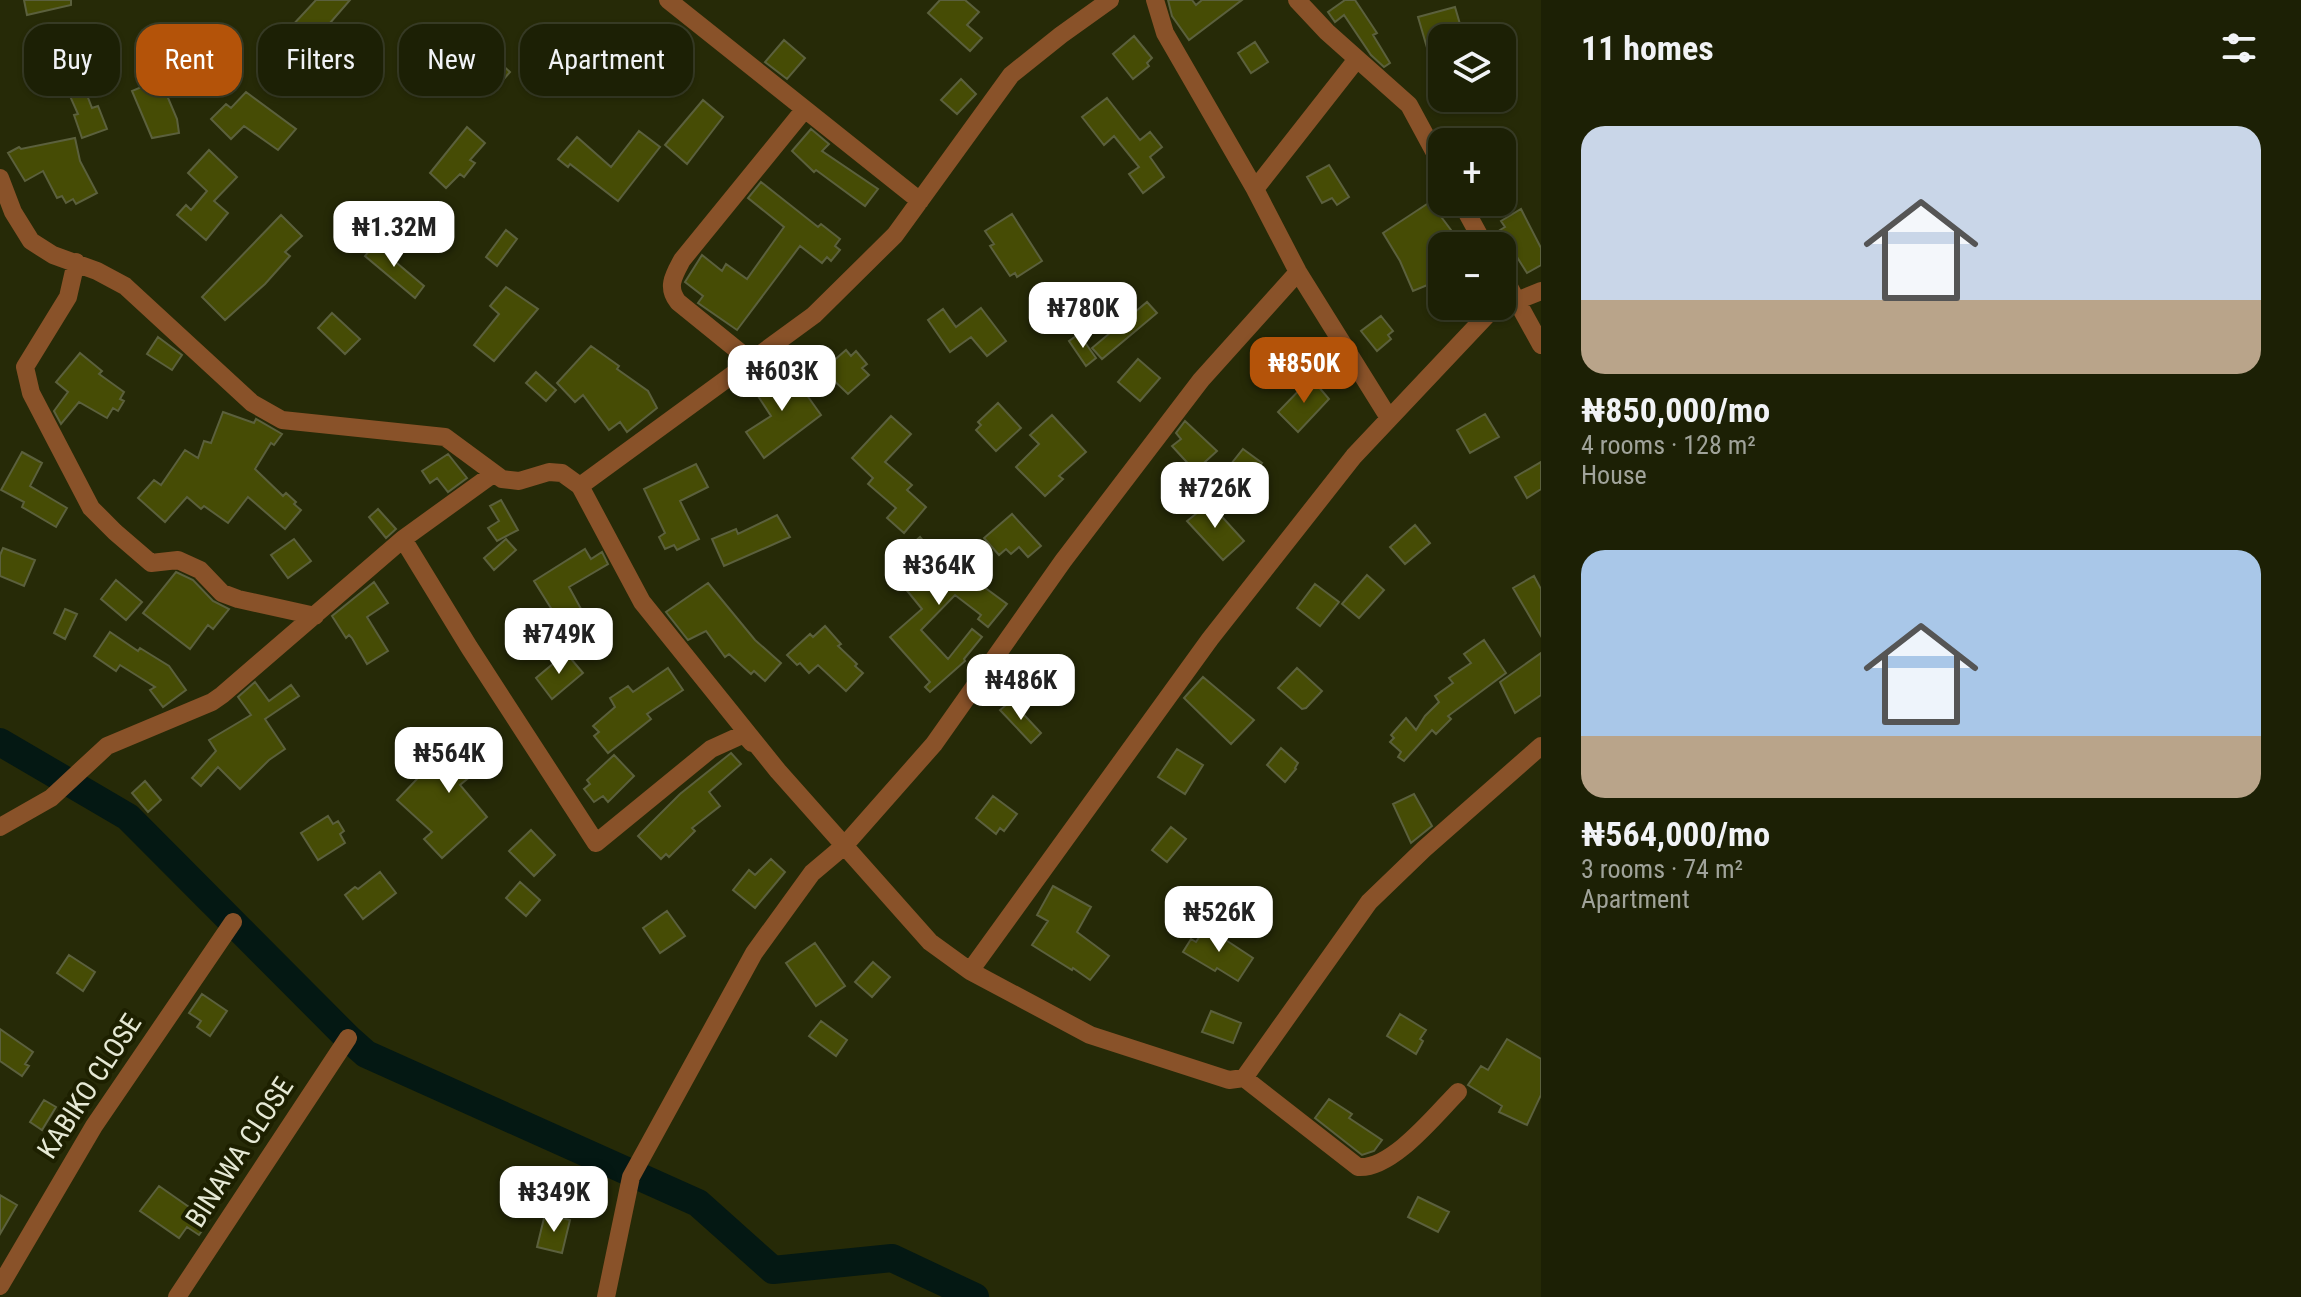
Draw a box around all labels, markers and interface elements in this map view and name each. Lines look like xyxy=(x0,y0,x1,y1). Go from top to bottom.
chip: Buy xyxy=(24,24,120,96)
chip: Rent xyxy=(136,24,242,96)
chip: Filters xyxy=(258,24,383,96)
chip: New xyxy=(399,24,504,96)
chip: Apartment xyxy=(520,24,693,96)
map controls xyxy=(1428,24,1516,320)
button: layers xyxy=(1428,24,1516,112)
icon: filters xyxy=(2217,26,2261,70)
text: 11 homes xyxy=(1581,28,1714,68)
button: + xyxy=(1428,128,1516,216)
icon: home xyxy=(1849,178,1993,322)
pin: ₦1.32M xyxy=(329,201,459,269)
text: ₦1.32M xyxy=(351,212,437,242)
button: − xyxy=(1428,232,1516,320)
pin: ₦780K xyxy=(1027,282,1139,350)
text: ₦780K xyxy=(1047,293,1119,323)
pin: ₦850K xyxy=(1248,337,1360,405)
pin: ₦603K xyxy=(726,345,838,413)
text: ₦850K xyxy=(1268,348,1340,378)
text: ₦603K xyxy=(746,356,818,386)
text: ₦850,000/mo xyxy=(1581,390,1770,430)
text: 4 rooms · 128 m² xyxy=(1581,430,1756,460)
text: House xyxy=(1581,460,1647,490)
pin: ₦726K xyxy=(1159,462,1271,530)
text: ₦726K xyxy=(1179,473,1251,503)
pin: ₦364K xyxy=(883,539,995,607)
text: ₦364K xyxy=(903,550,975,580)
icon: home xyxy=(1849,602,1993,746)
pin: ₦749K xyxy=(503,608,615,676)
text: ₦749K xyxy=(523,619,595,649)
pin: ₦486K xyxy=(965,654,1077,722)
text: ₦486K xyxy=(985,665,1057,695)
pin: ₦564K xyxy=(393,727,505,795)
text: ₦564K xyxy=(413,738,485,768)
text: ₦564,000/mo xyxy=(1581,814,1770,854)
text: 3 rooms · 74 m² xyxy=(1581,854,1743,884)
text: Apartment xyxy=(1581,884,1690,914)
pin: ₦526K xyxy=(1163,886,1275,954)
text: ₦526K xyxy=(1183,897,1255,927)
street label: KABIKO CLOSE xyxy=(31,1008,148,1165)
street label: BINAWA CLOSE xyxy=(179,1071,300,1233)
pin: ₦349K xyxy=(498,1166,610,1234)
text: ₦349K xyxy=(518,1177,590,1207)

